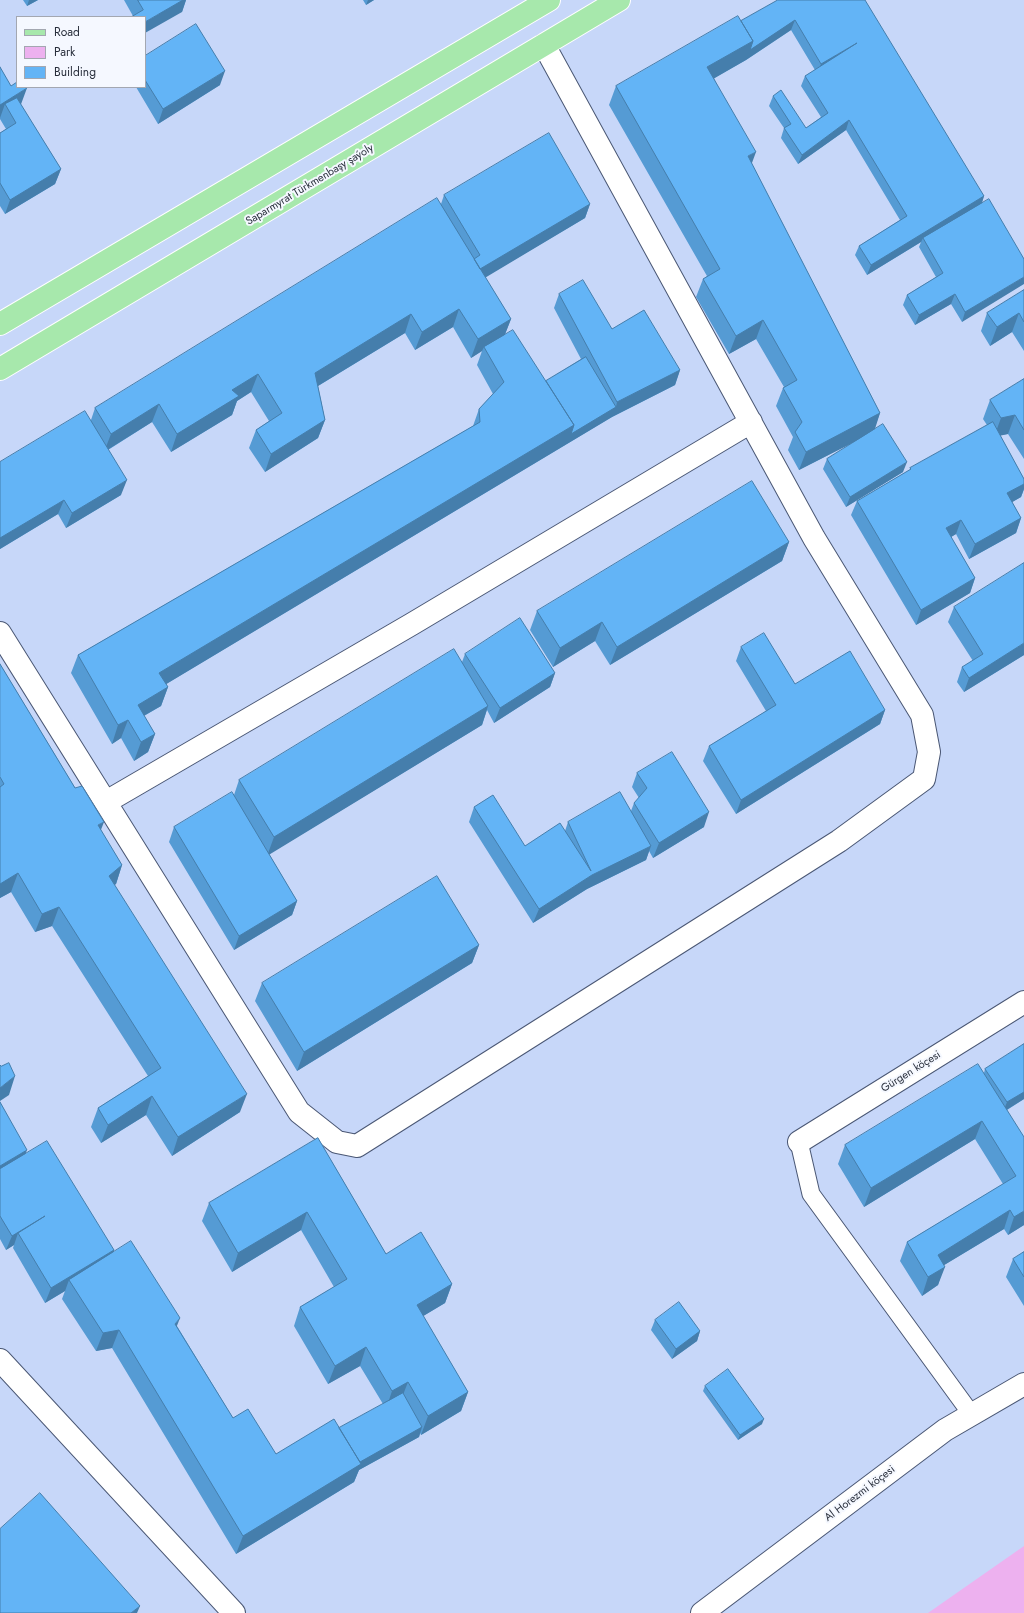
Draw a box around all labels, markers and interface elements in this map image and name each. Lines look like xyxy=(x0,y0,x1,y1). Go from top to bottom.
legend xyxy=(16,16,146,88)
text: Road xyxy=(54,23,80,41)
text: Park xyxy=(54,43,75,61)
text: Building xyxy=(54,63,96,81)
street label: Saparmyrat Türkmenbaşy şaýoly xyxy=(244,142,376,228)
street label: Gürgen köçesi xyxy=(879,1048,943,1096)
street label: Al Horezmi köçesi xyxy=(822,1463,898,1525)

